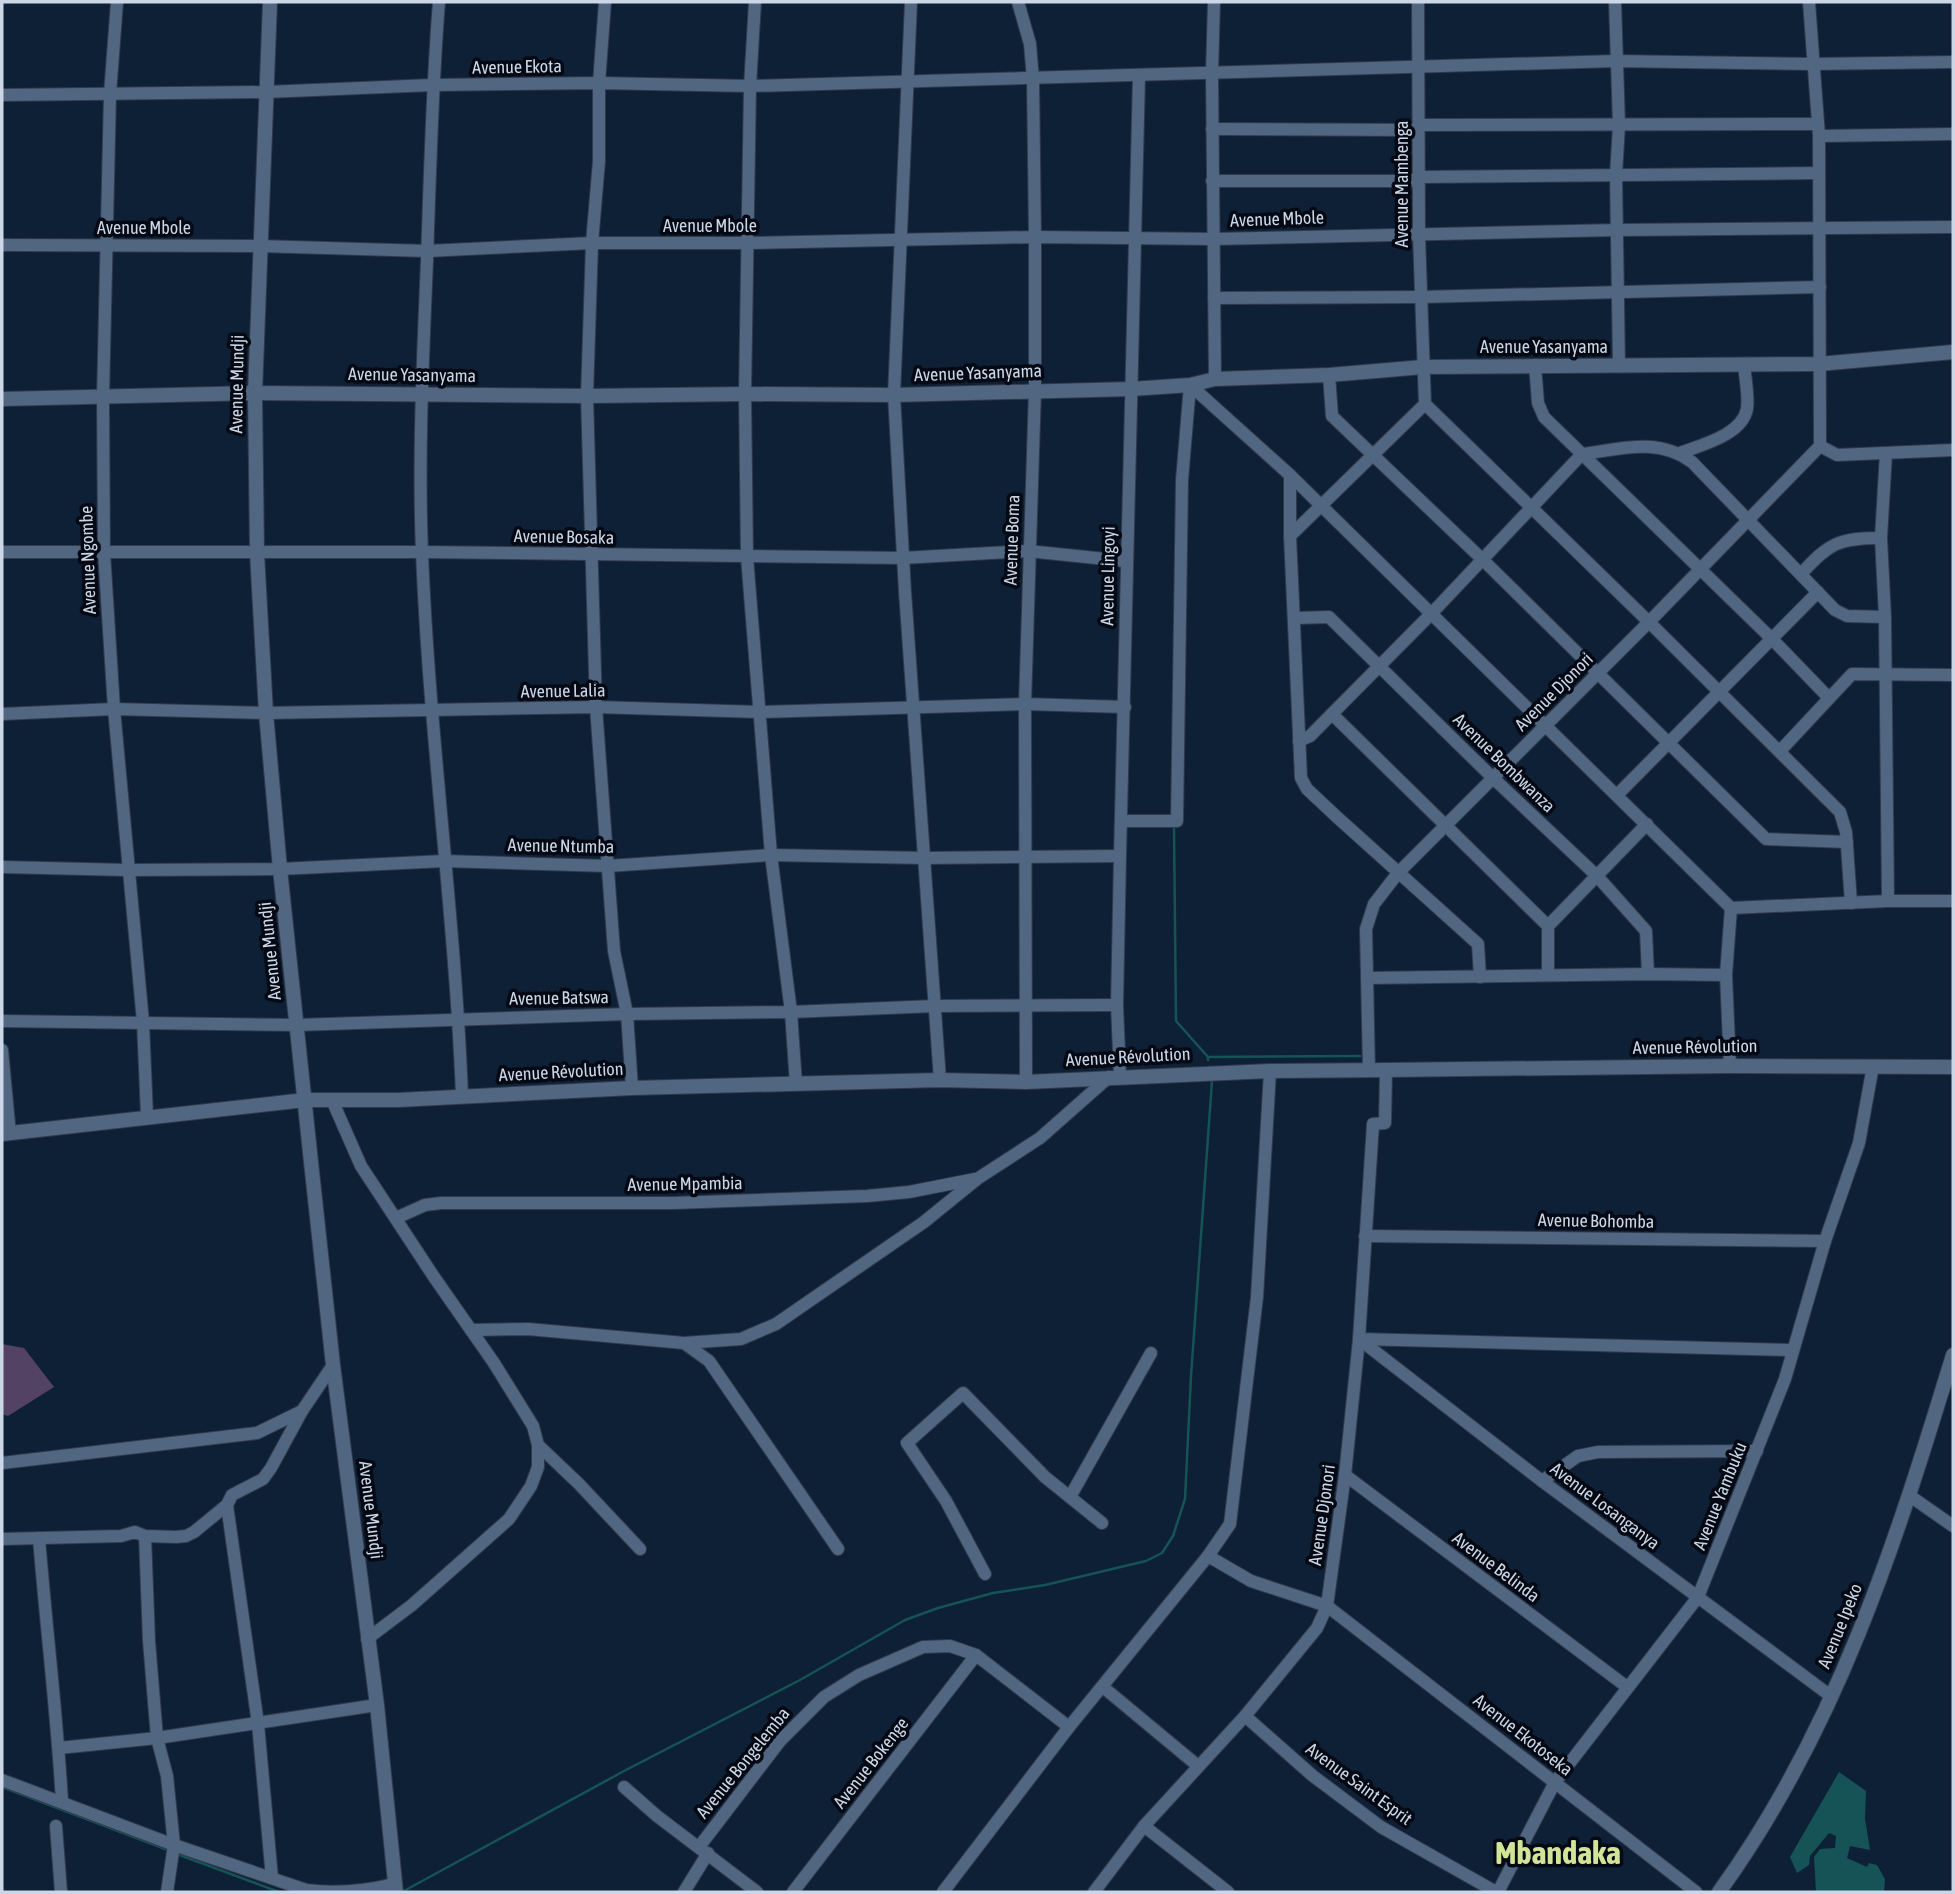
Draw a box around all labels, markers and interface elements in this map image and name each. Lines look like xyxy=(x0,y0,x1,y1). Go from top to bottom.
street label: Avenue Ekota xyxy=(472,55,562,78)
street label: Avenue Mambenga xyxy=(1391,121,1412,247)
street label: Avenue Mbole xyxy=(1230,206,1324,231)
street label: Avenue Mbole xyxy=(663,215,757,236)
street label: Avenue Mbole xyxy=(97,217,191,238)
street label: Avenue Mundji xyxy=(225,335,248,433)
street label: Avenue Yasanyama xyxy=(1480,336,1608,357)
street label: Avenue Yasanyama xyxy=(914,360,1042,385)
street label: Avenue Yasanyama xyxy=(348,363,476,386)
street label: Avenue Boma xyxy=(999,494,1024,586)
street label: Avenue Ngombe xyxy=(75,505,100,615)
street label: Avenue Bosaka xyxy=(514,525,614,548)
street label: Avenue Lingoyi xyxy=(1096,526,1119,626)
street label: Avenue Djonori xyxy=(1510,648,1597,735)
street label: Avenue Lalia xyxy=(520,679,606,702)
street label: Avenue Bombwanza xyxy=(1449,709,1560,816)
street label: Avenue Ntumba xyxy=(508,834,615,857)
street label: Avenue Mundji xyxy=(254,901,285,1001)
street label: Avenue Batswa xyxy=(509,986,609,1009)
street label: Avenue Révolution xyxy=(1632,1035,1758,1058)
street label: Avenue Révolution xyxy=(1065,1043,1191,1070)
street label: Avenue Révolution xyxy=(498,1058,624,1085)
street label: Avenue Mpambia xyxy=(627,1172,743,1195)
street label: Avenue Bohomba xyxy=(1538,1209,1654,1232)
street label: Avenue Yambuku xyxy=(1688,1439,1751,1553)
street label: Avenue Losanganya xyxy=(1547,1458,1664,1553)
street label: Avenue Mundji xyxy=(355,1460,388,1560)
street label: Avenue Djonori xyxy=(1304,1463,1339,1567)
street label: Avenue Belinda xyxy=(1449,1527,1544,1606)
street label: Avenue Ipeko xyxy=(1813,1580,1866,1671)
street label: Avenue Ekotoseka xyxy=(1469,1689,1577,1780)
street label: Avenue Bongelemba xyxy=(692,1703,794,1822)
street label: Avenue Bokenge xyxy=(829,1713,913,1812)
street label: Avenue Saint Esprit xyxy=(1302,1738,1416,1829)
district label: Mbandaka xyxy=(1495,1834,1621,1871)

